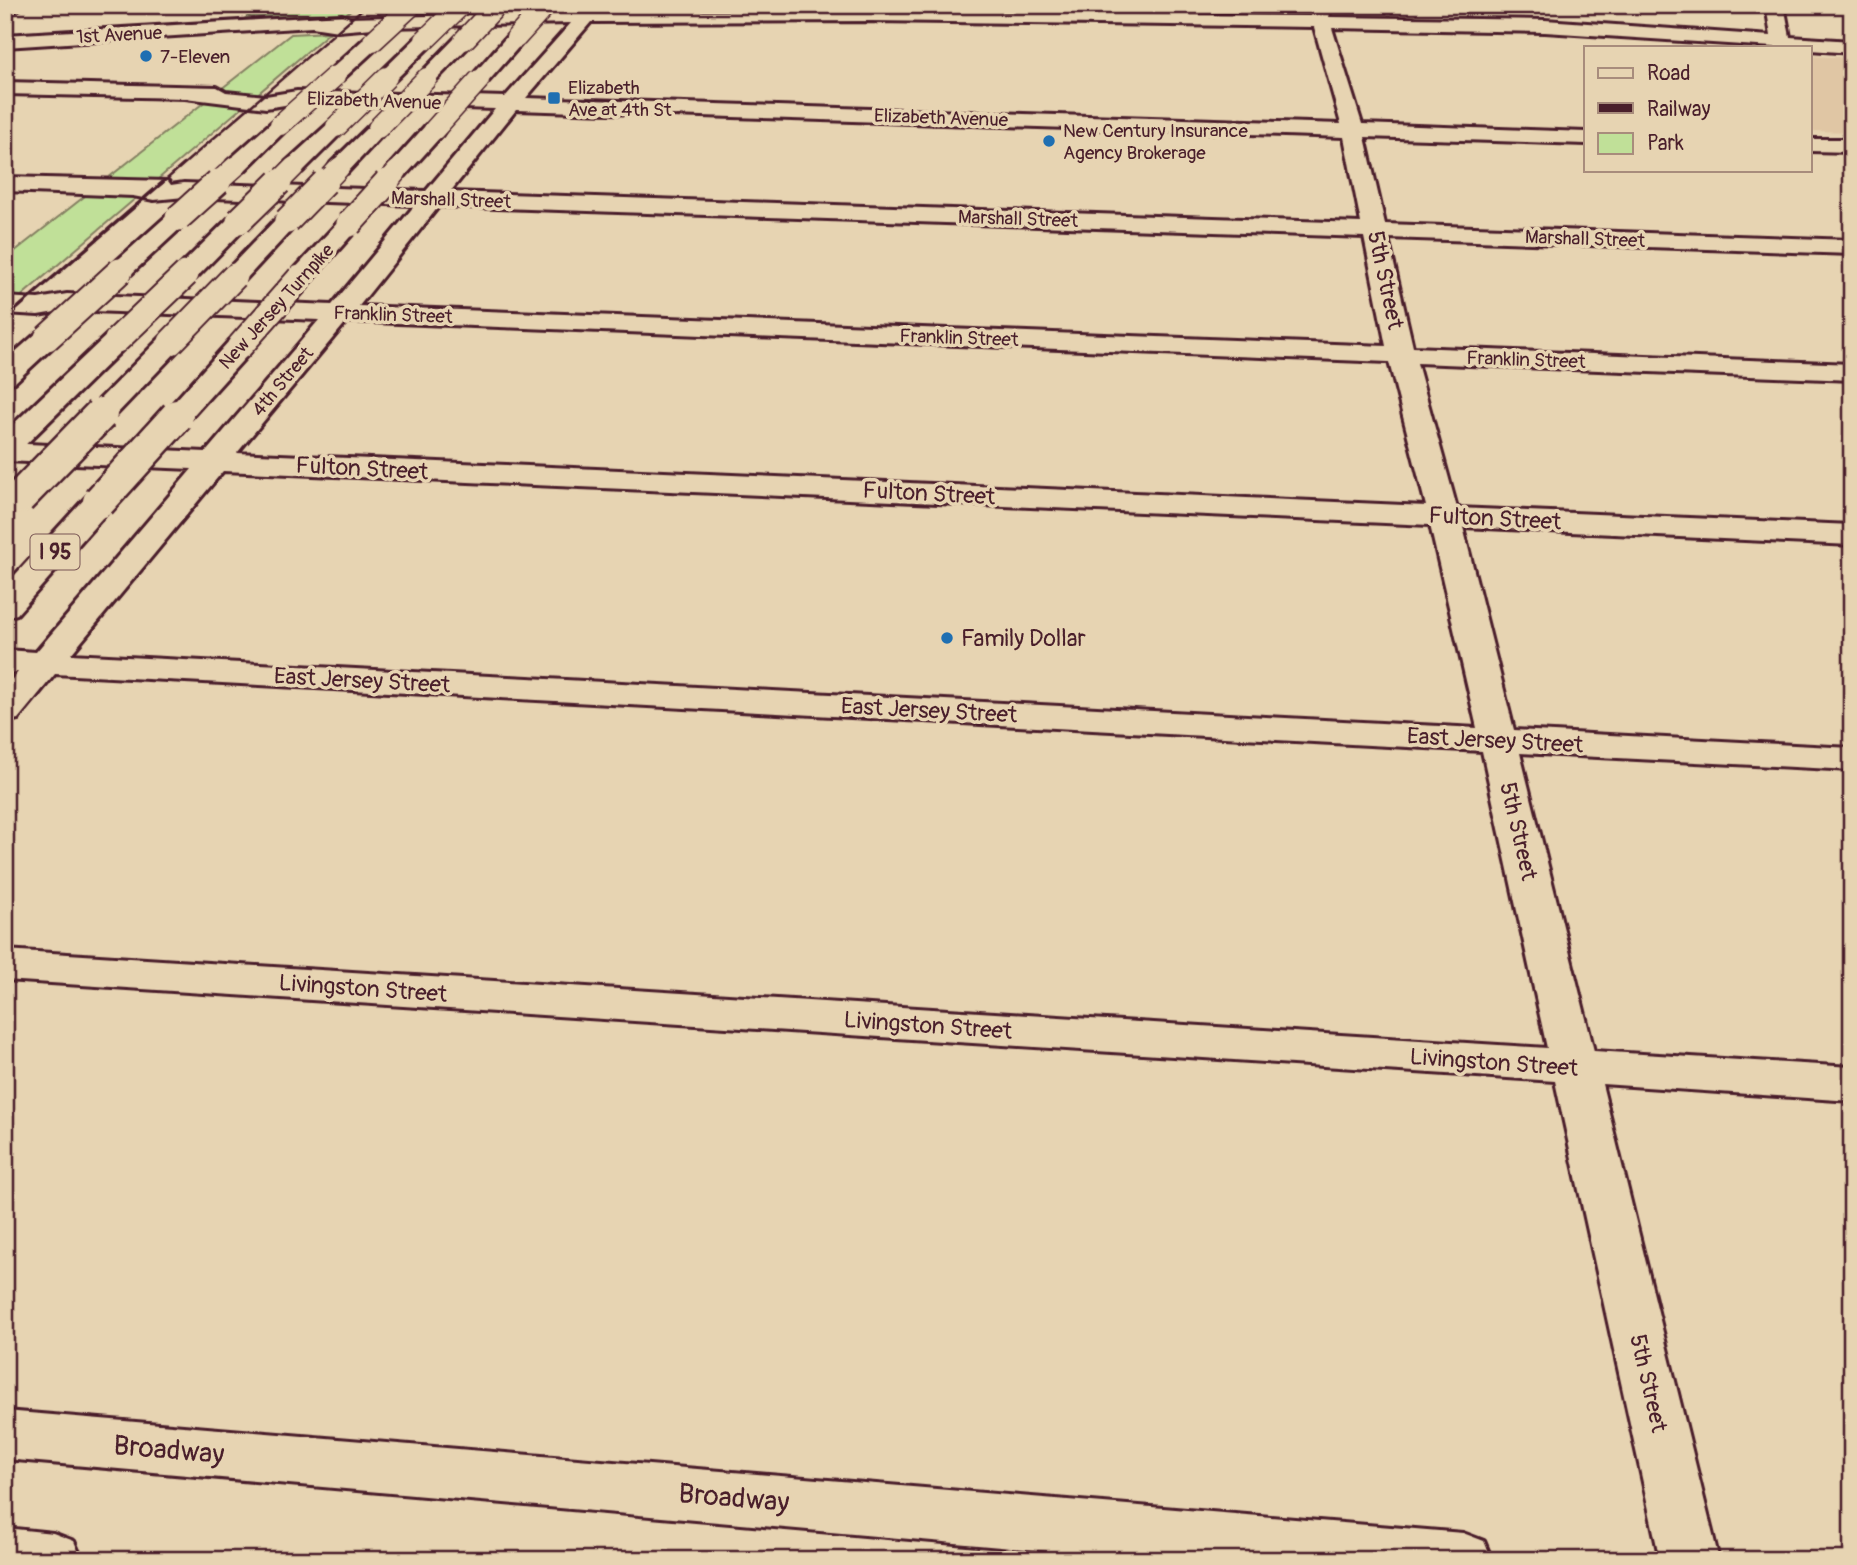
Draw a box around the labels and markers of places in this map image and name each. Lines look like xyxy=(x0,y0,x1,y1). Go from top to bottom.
place label: 7-Eleven xyxy=(160,45,230,69)
marker: 7-Eleven xyxy=(138,48,154,64)
place label: Elizabeth Ave at 4th St xyxy=(568,76,672,122)
marker: Elizabeth Ave at 4th St xyxy=(546,90,562,106)
place label: New Century Insurance Agency Brokerage xyxy=(1063,119,1249,165)
marker: New Century Insurance Agency Brokerage xyxy=(1041,133,1057,149)
place label: Family Dollar xyxy=(961,624,1086,653)
marker: Family Dollar xyxy=(939,630,955,646)

